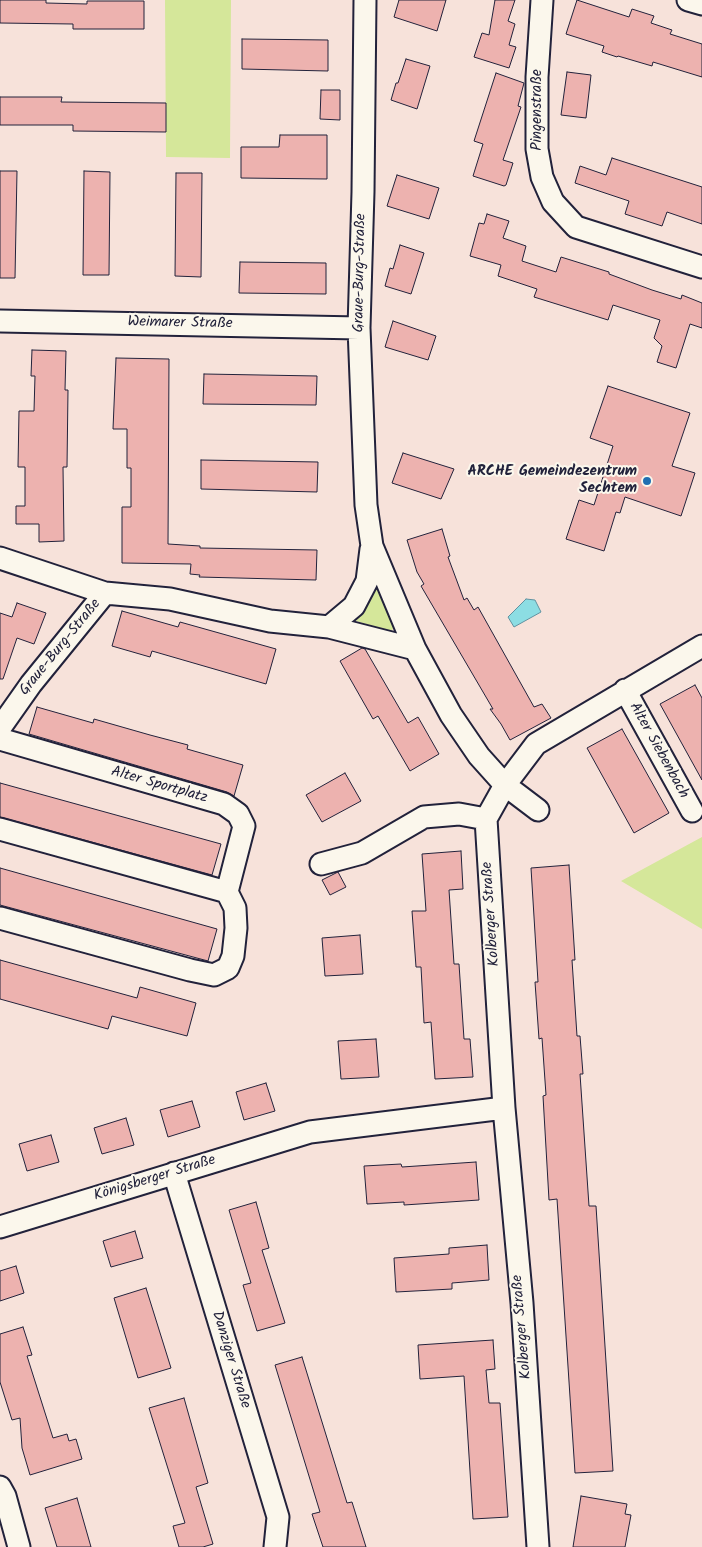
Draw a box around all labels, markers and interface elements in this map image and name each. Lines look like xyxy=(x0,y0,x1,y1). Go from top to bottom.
street label: Pingenstraße xyxy=(529,69,547,151)
street label: Graue-Burg-Straße xyxy=(351,213,371,333)
street label: Weimarer Straße xyxy=(127,314,233,334)
place label: ARCHE Gemeindezentrum Sechtem xyxy=(467,463,637,498)
marker: ARCHE Gemeindezentrum Sechtem xyxy=(641,475,653,487)
street label: Graue-Burg-Straße xyxy=(17,596,105,700)
street label: Alter Siebenbach xyxy=(624,700,692,802)
street label: Alter Sportplatz xyxy=(109,764,209,808)
street label: Kolberger Straße xyxy=(479,861,505,967)
street label: Königsberger Straße xyxy=(92,1152,218,1206)
street label: Kolberger Straße xyxy=(509,1274,537,1380)
street label: Danziger Straße xyxy=(207,1309,253,1411)

